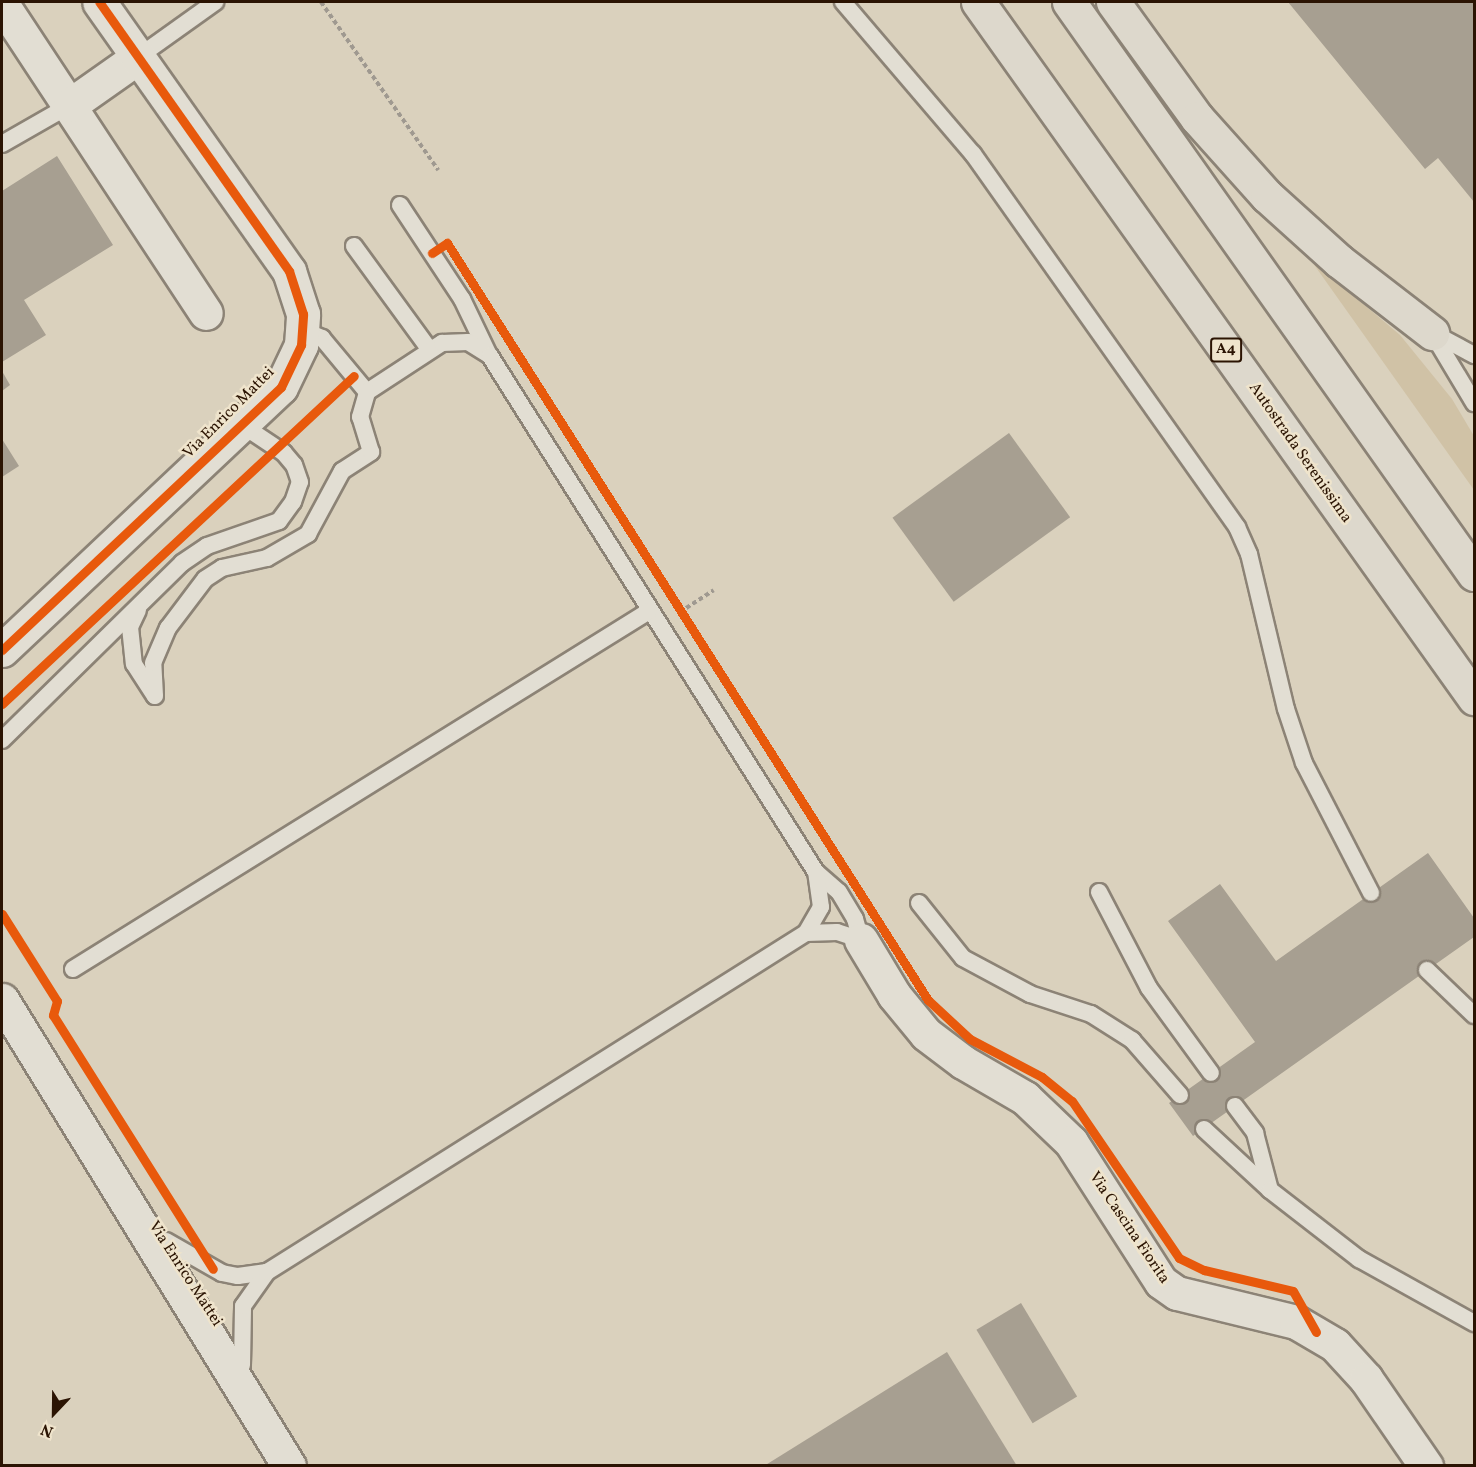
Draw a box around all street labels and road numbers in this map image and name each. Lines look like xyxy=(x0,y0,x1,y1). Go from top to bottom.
road number: A4 xyxy=(1210,338,1242,362)
street label: Via Enrico Mattei xyxy=(179,363,279,463)
street label: Autostrada Serenissima xyxy=(1244,379,1356,527)
street label: Via Cascina Fiorita xyxy=(1084,1168,1174,1288)
street label: Via Enrico Mattei xyxy=(144,1218,226,1330)

